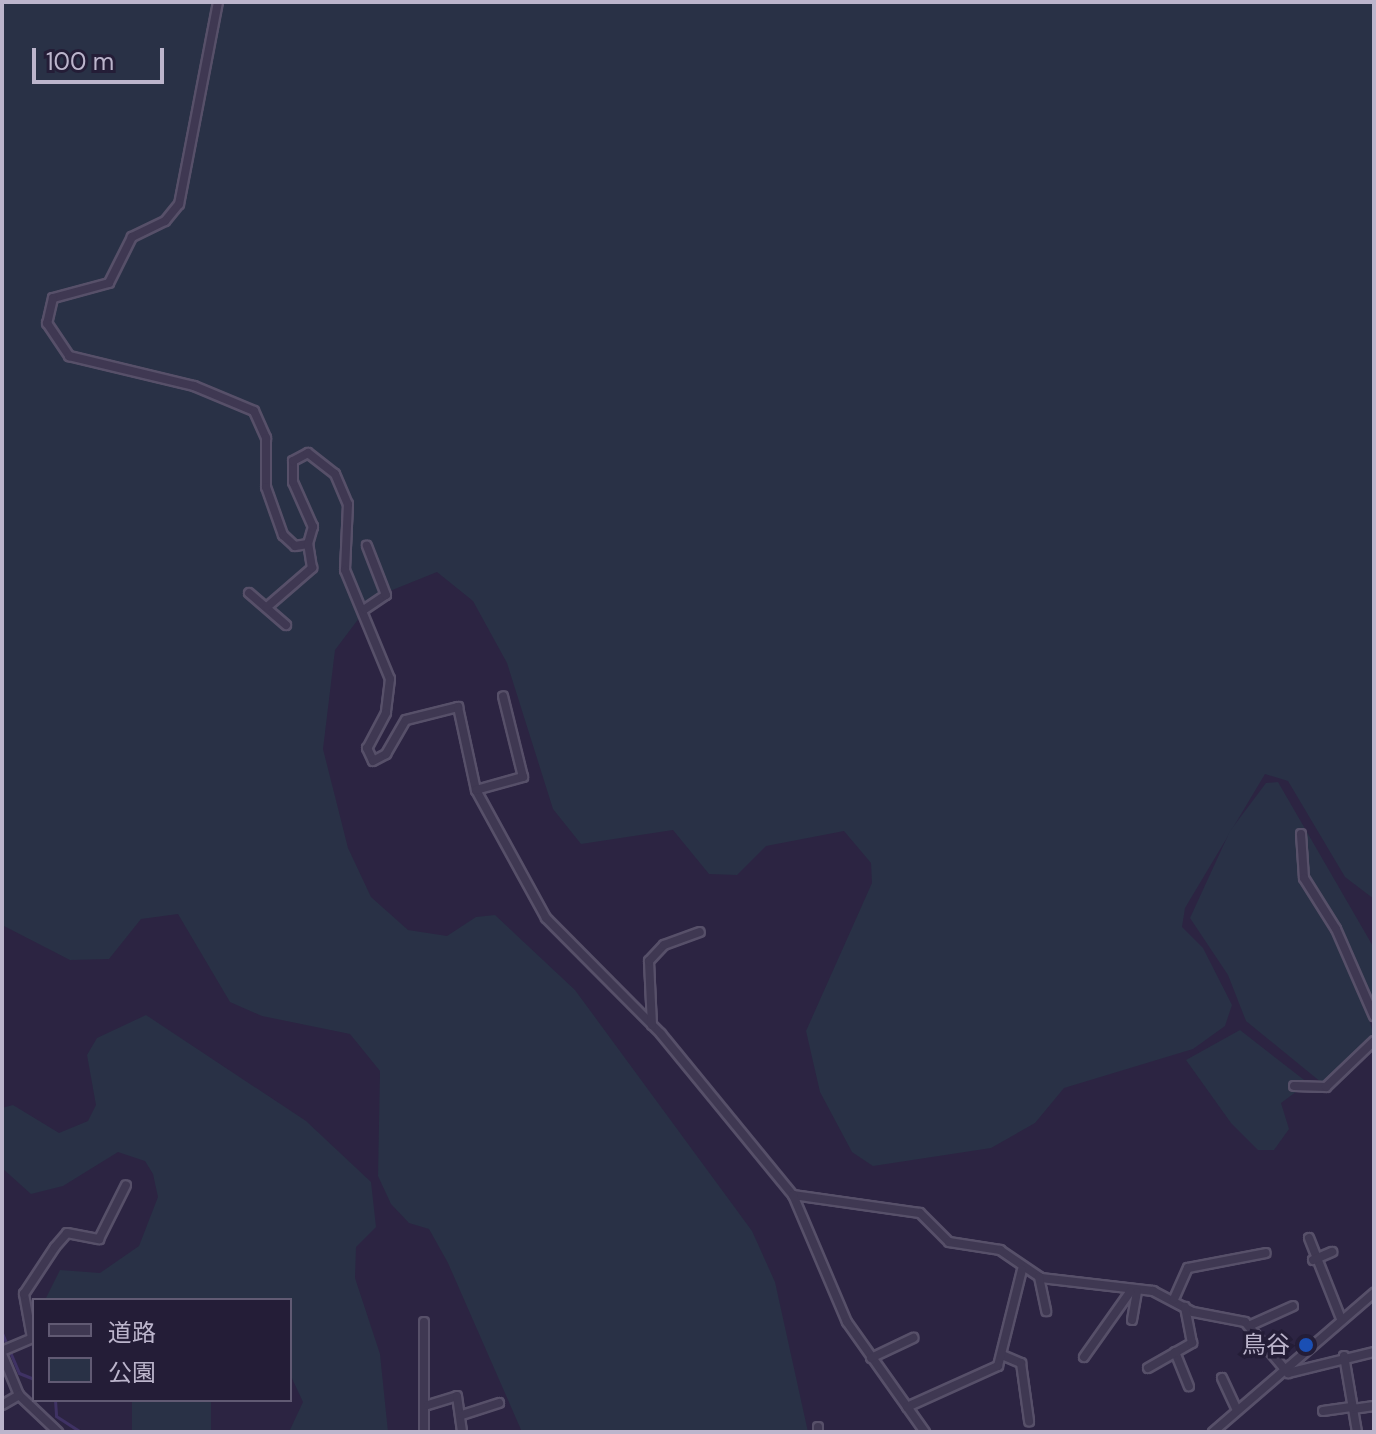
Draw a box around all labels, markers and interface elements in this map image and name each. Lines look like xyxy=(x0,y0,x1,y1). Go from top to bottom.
scale bar xyxy=(36,32,168,82)
text: 100 m xyxy=(46,46,114,77)
legend xyxy=(32,1298,292,1402)
text: 道路 xyxy=(108,1317,156,1348)
place label: 鳥谷 xyxy=(1242,1331,1290,1359)
marker: 鳥谷 xyxy=(1297,1336,1315,1354)
text: 公園 xyxy=(108,1357,156,1388)

